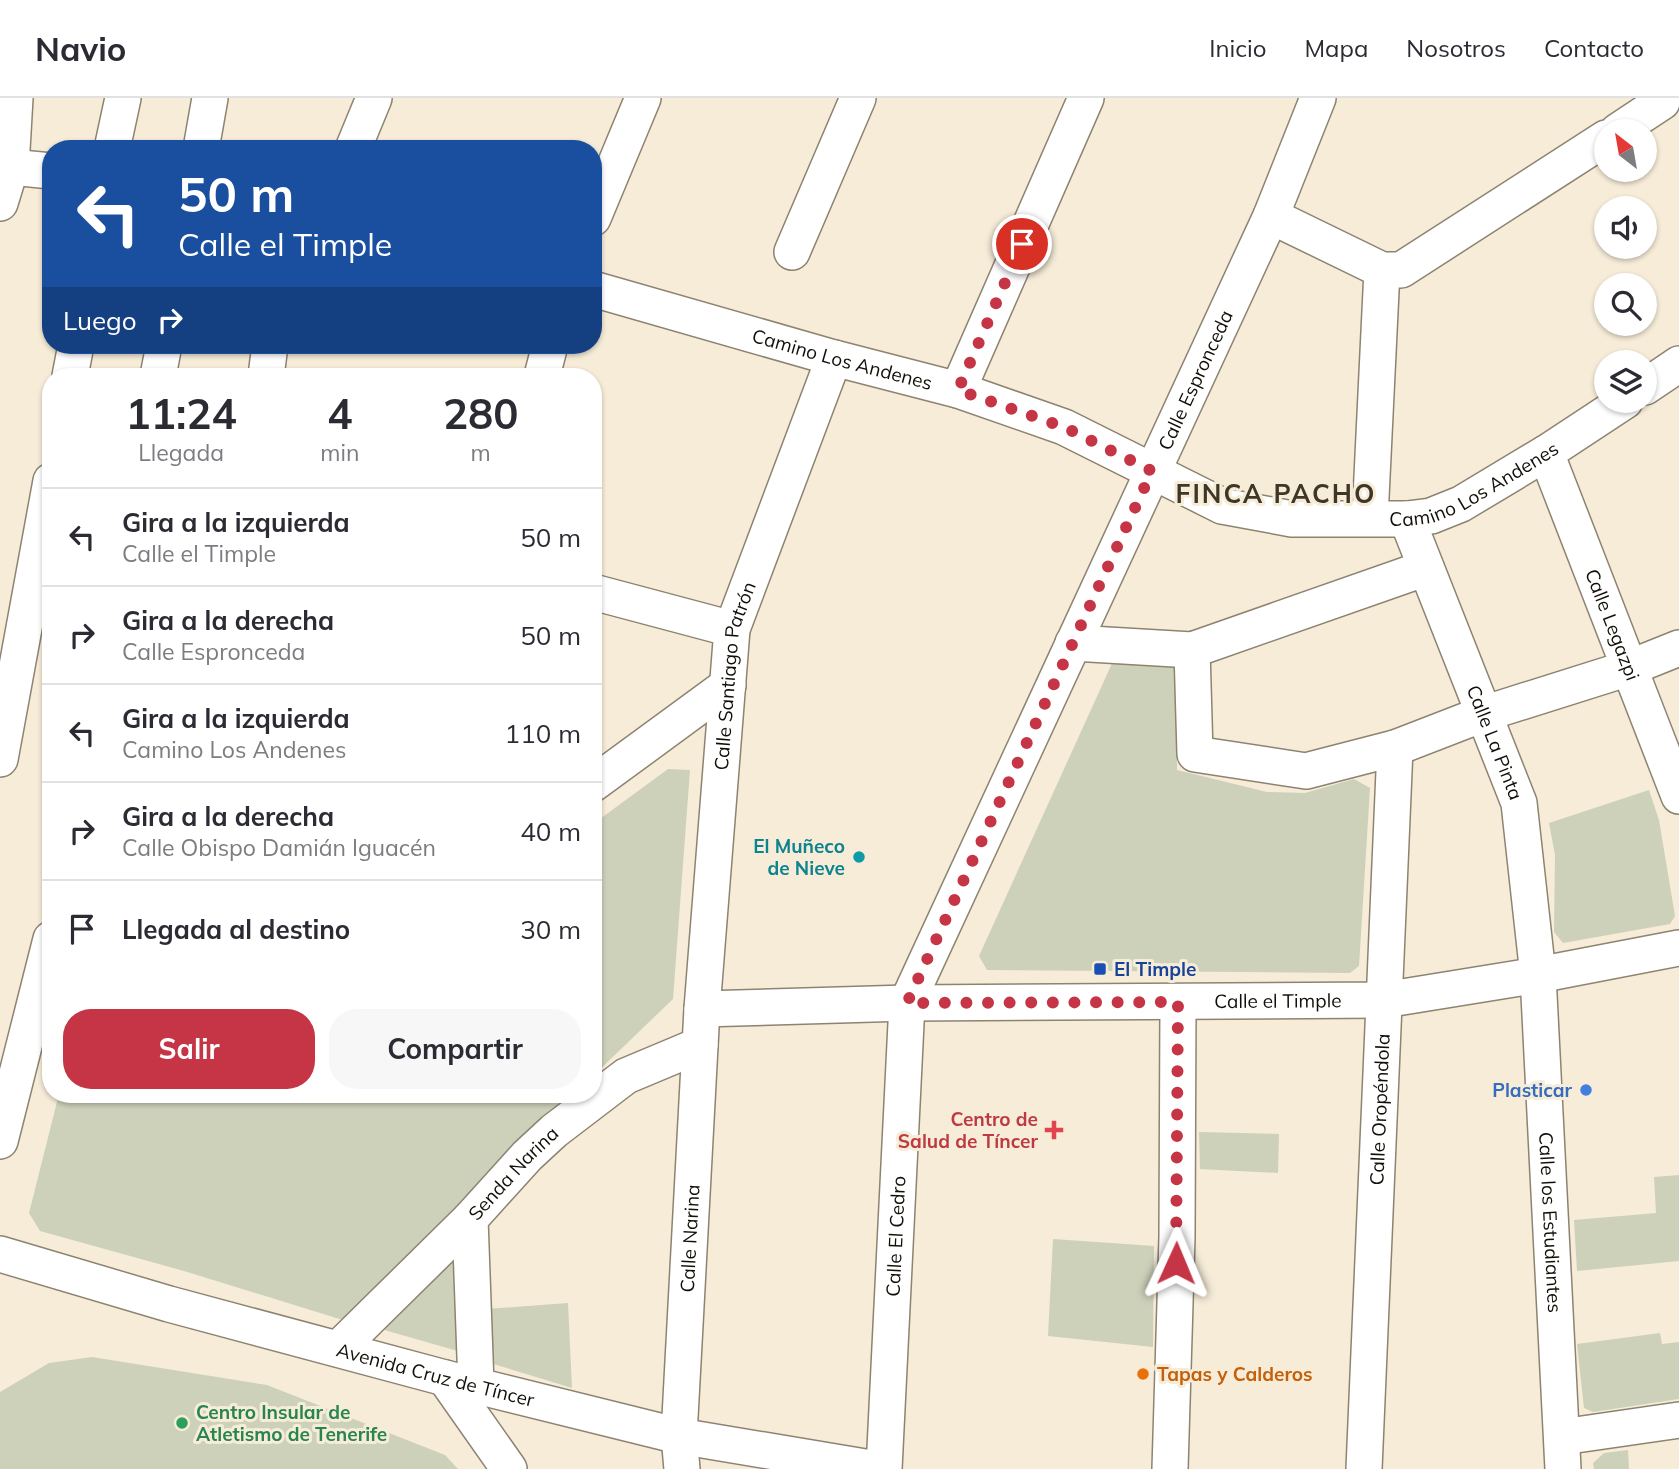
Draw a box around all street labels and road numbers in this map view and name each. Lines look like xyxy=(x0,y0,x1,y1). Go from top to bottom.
street label: Calle Espronceda xyxy=(1152,306,1238,454)
street label: Camino Los Andenes xyxy=(749,323,935,395)
street label: Camino Los Andenes xyxy=(1389,436,1563,532)
street label: Calle Legazpi xyxy=(1580,565,1645,684)
street label: Calle Santiago Patrón xyxy=(709,578,761,771)
street label: Calle La Pinta xyxy=(1462,681,1528,803)
street label: Calle el Timple xyxy=(1214,988,1342,1013)
street label: Calle Oropéndola xyxy=(1364,1033,1395,1186)
street label: Senda Narina xyxy=(463,1121,563,1225)
street label: Calle los Estudiantes xyxy=(1534,1131,1567,1313)
street label: Calle El Cedro xyxy=(881,1175,910,1297)
street label: Calle Narina xyxy=(675,1184,705,1293)
street label: Avenida Cruz de Tíncer xyxy=(334,1338,537,1412)

